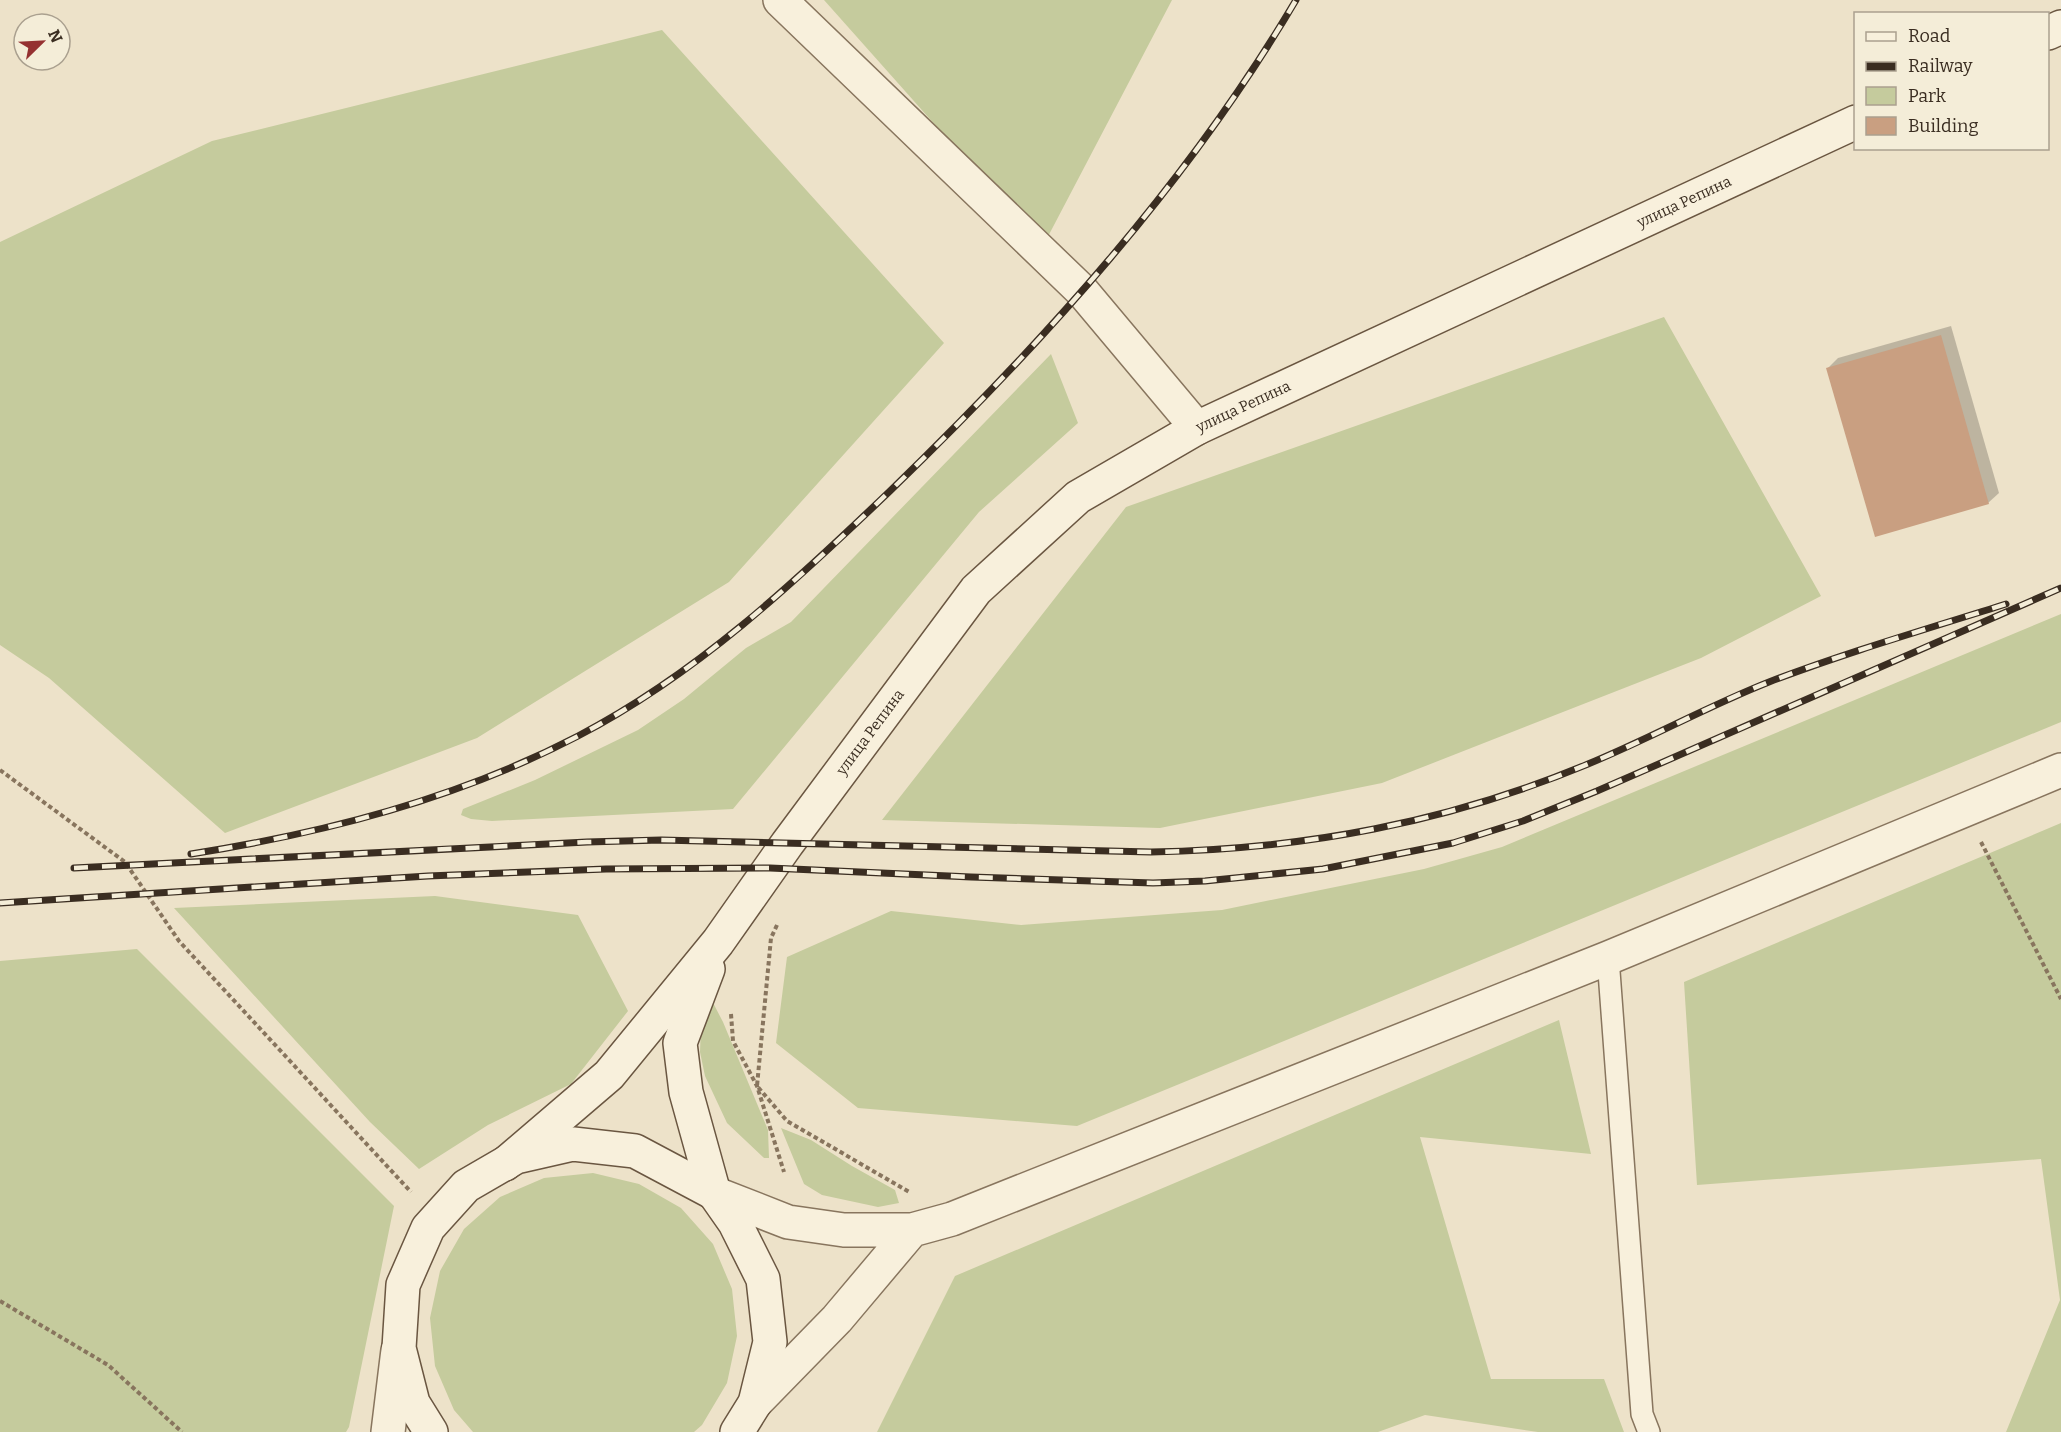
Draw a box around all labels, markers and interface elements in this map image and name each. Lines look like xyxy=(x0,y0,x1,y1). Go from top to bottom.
north arrow xyxy=(12,12,72,72)
legend xyxy=(1854,12,2049,150)
text: Road xyxy=(1908,25,1951,47)
text: N xyxy=(44,27,66,46)
text: Railway xyxy=(1908,55,1973,77)
text: Park xyxy=(1908,85,1947,107)
text: Building xyxy=(1908,115,1979,137)
street label: улица Репина xyxy=(1633,172,1734,232)
street label: улица Репина xyxy=(1192,377,1293,437)
street label: улица Репина xyxy=(832,686,908,779)

